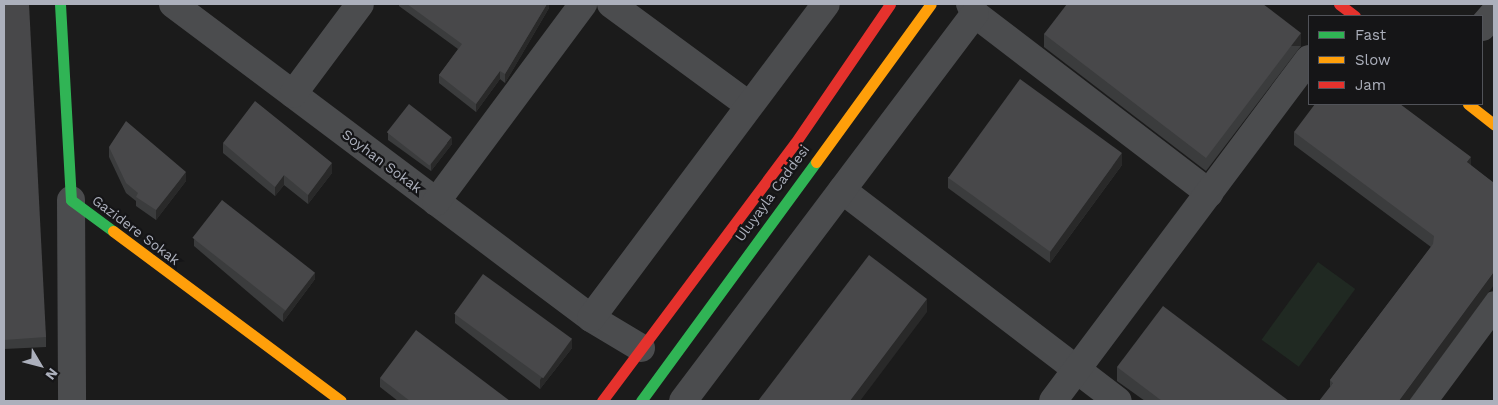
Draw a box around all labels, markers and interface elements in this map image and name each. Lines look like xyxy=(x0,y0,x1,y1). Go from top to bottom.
legend xyxy=(1308,15,1483,105)
text: Fast xyxy=(1355,26,1386,44)
text: Slow xyxy=(1355,51,1391,69)
text: Jam xyxy=(1355,76,1386,94)
street label: Soyhan Sokak xyxy=(339,126,425,196)
street label: Uluyayla Caddesi xyxy=(731,141,813,245)
street label: Gazidere Sokak xyxy=(89,192,183,268)
north arrow xyxy=(15,340,65,390)
text: N xyxy=(42,365,61,383)

